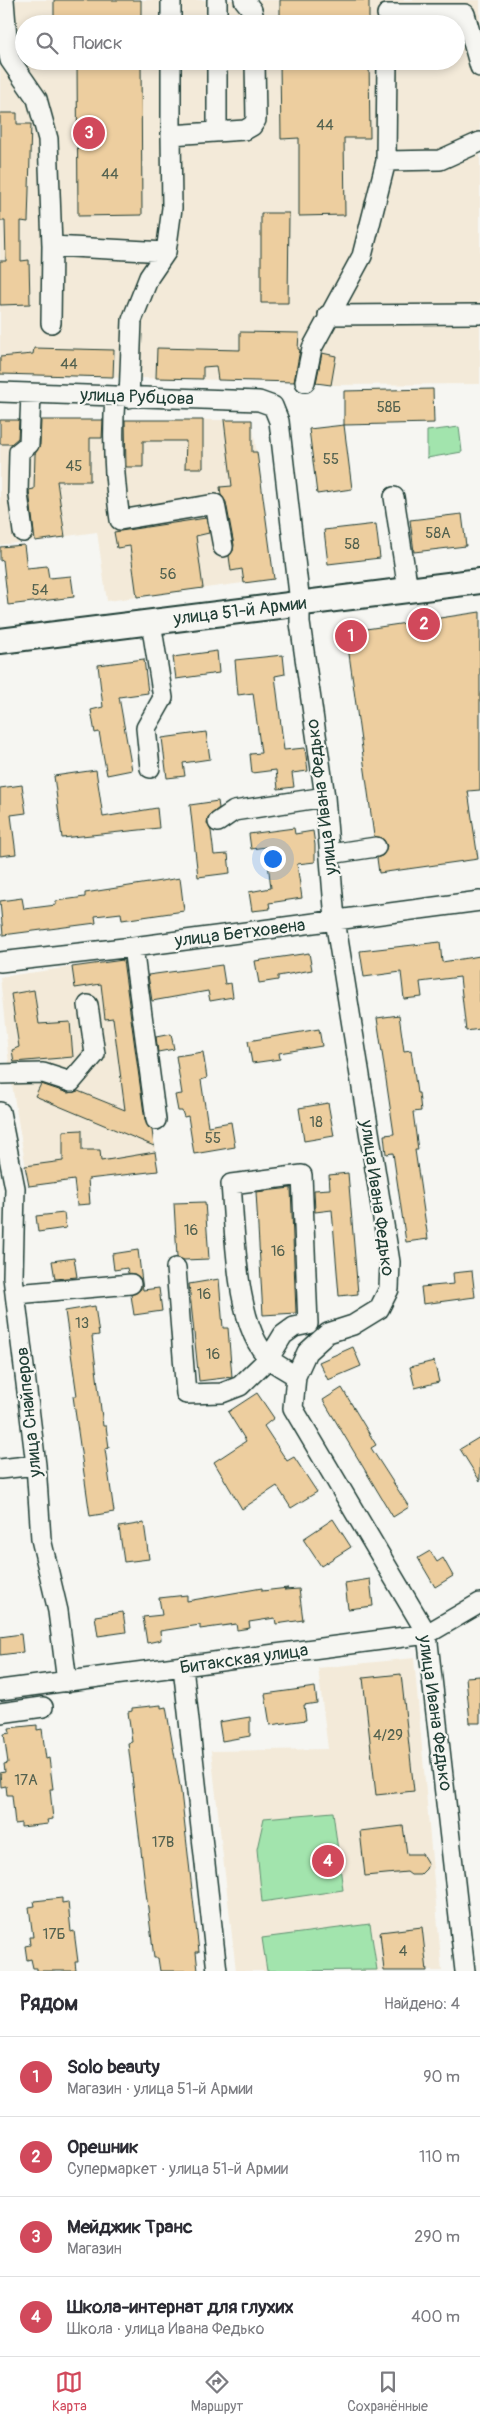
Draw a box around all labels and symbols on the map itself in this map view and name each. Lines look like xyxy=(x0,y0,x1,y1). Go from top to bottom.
pin: 3 xyxy=(73,114,105,152)
house number: 44 xyxy=(316,116,334,135)
house number: 44 xyxy=(101,165,119,184)
house number: 44 xyxy=(60,355,78,374)
street label: улица Рубцова xyxy=(79,383,194,410)
house number: 58Б xyxy=(377,398,401,417)
house number: 55 xyxy=(323,450,339,469)
house number: 45 xyxy=(66,457,82,476)
house number: 58А xyxy=(425,524,451,543)
house number: 58 xyxy=(344,535,360,554)
house number: 56 xyxy=(160,565,176,584)
house number: 54 xyxy=(32,581,49,600)
street label: улица 51-й Армии xyxy=(171,591,308,631)
pin: 2 xyxy=(408,605,440,643)
pin: 1 xyxy=(335,617,367,655)
street label: улица Ивана Федько xyxy=(301,717,343,877)
your location xyxy=(260,846,286,872)
street label: улица Бетховена xyxy=(173,914,306,953)
house number: 18 xyxy=(309,1113,323,1132)
street label: улица Ивана Федько xyxy=(355,1118,399,1278)
house number: 55 xyxy=(205,1129,221,1148)
house number: 16 xyxy=(184,1221,198,1240)
house number: 16 xyxy=(271,1242,285,1261)
house number: 16 xyxy=(197,1285,211,1304)
house number: 13 xyxy=(75,1314,89,1333)
house number: 16 xyxy=(206,1345,220,1364)
street label: улица Снайперов xyxy=(11,1346,47,1479)
street label: улица Ивана Федько xyxy=(413,1633,457,1793)
street label: Битакская улица xyxy=(178,1639,310,1679)
house number: 4/29 xyxy=(373,1726,403,1745)
house number: 17А xyxy=(14,1771,38,1790)
house number: 17В xyxy=(152,1833,174,1852)
pin: 4 xyxy=(312,1842,344,1880)
house number: 17Б xyxy=(43,1925,65,1944)
house number: 4 xyxy=(399,1942,408,1961)

